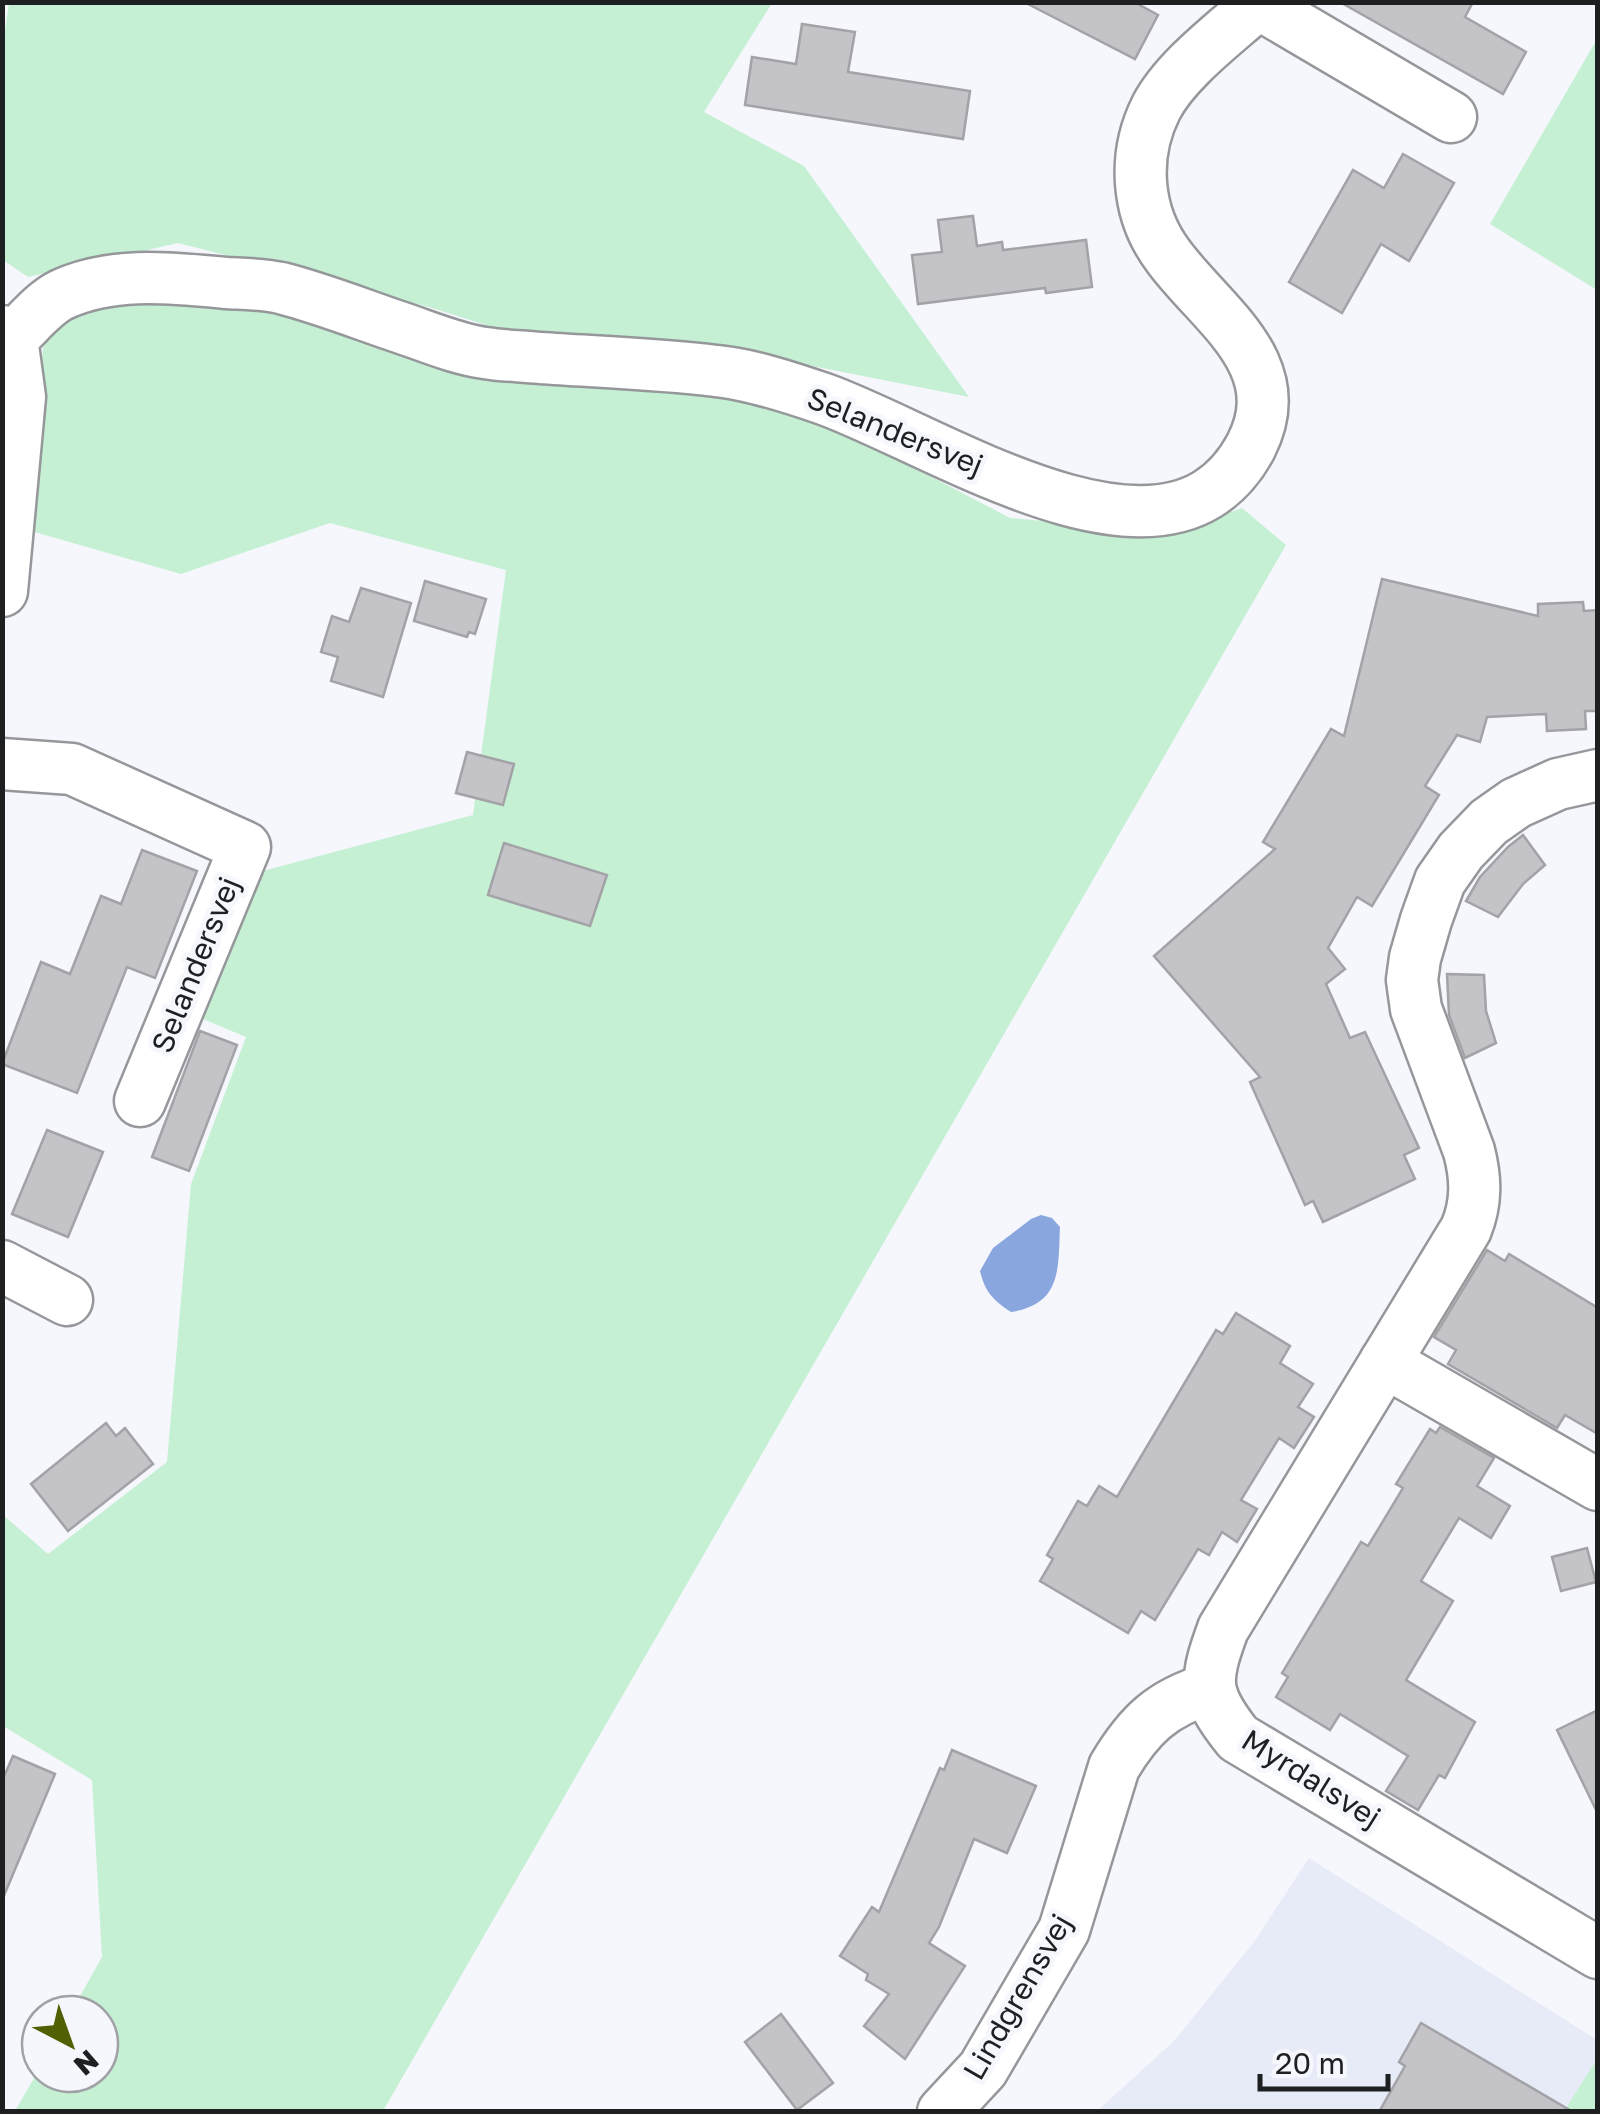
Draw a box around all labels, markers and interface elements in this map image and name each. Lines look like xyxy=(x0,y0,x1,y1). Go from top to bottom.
street label: Selandersvej xyxy=(802,379,989,483)
street label: Selandersvej xyxy=(143,871,247,1058)
street label: Myrdalsvej xyxy=(1236,1721,1387,1835)
street label: Lindgrensvej xyxy=(955,1907,1079,2086)
north arrow xyxy=(20,1994,120,2094)
scale bar xyxy=(1260,2029,1388,2091)
text: N xyxy=(68,2044,106,2083)
text: 20 m xyxy=(1275,2045,1345,2081)

